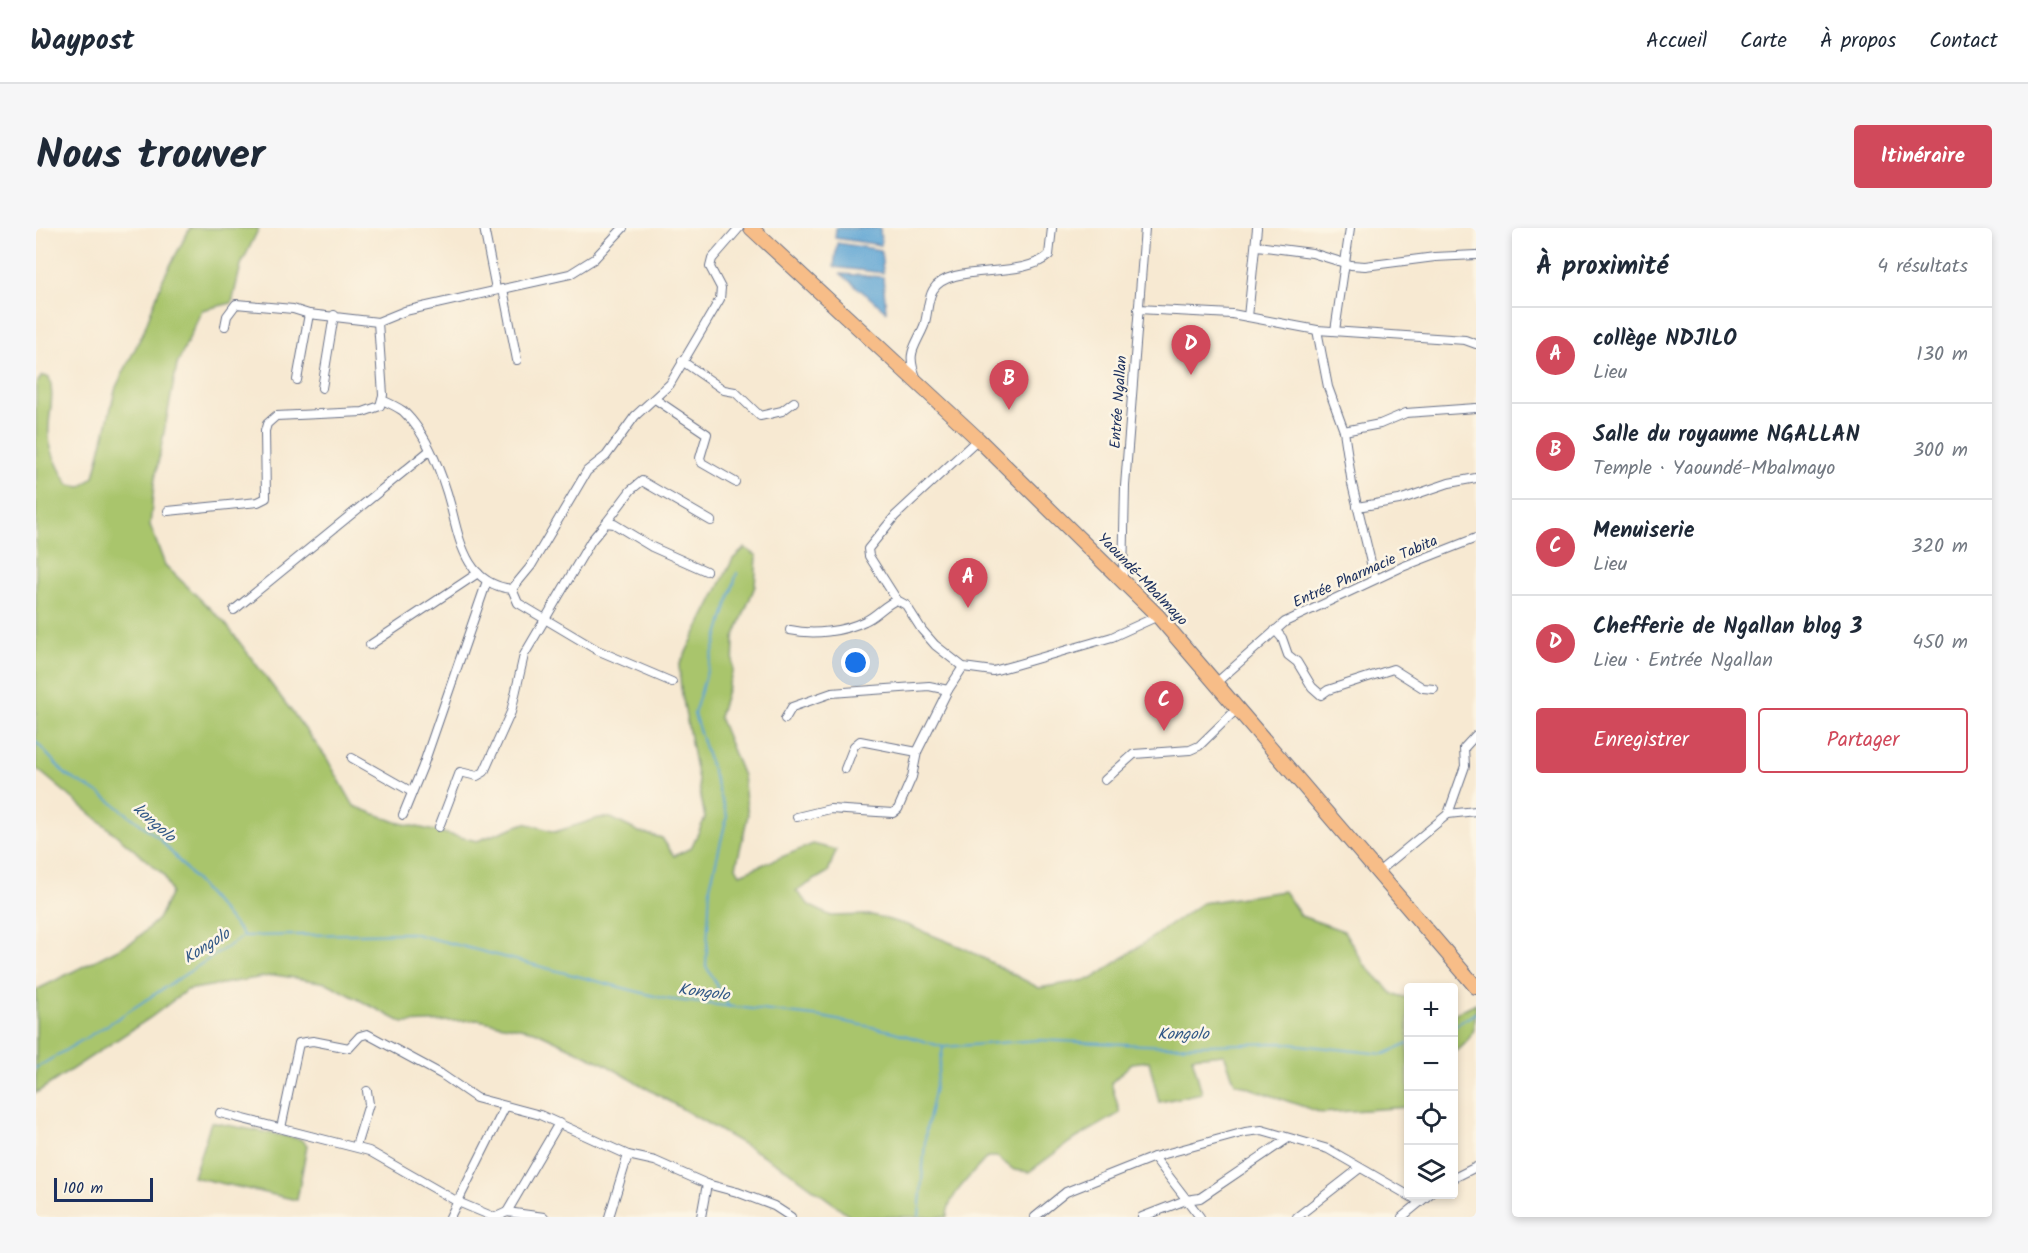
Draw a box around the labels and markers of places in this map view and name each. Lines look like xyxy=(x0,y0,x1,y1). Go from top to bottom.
pin: D xyxy=(1172,326,1210,375)
pin: B xyxy=(990,360,1028,410)
pin: A xyxy=(948,558,988,608)
pin: C xyxy=(1144,682,1184,731)

